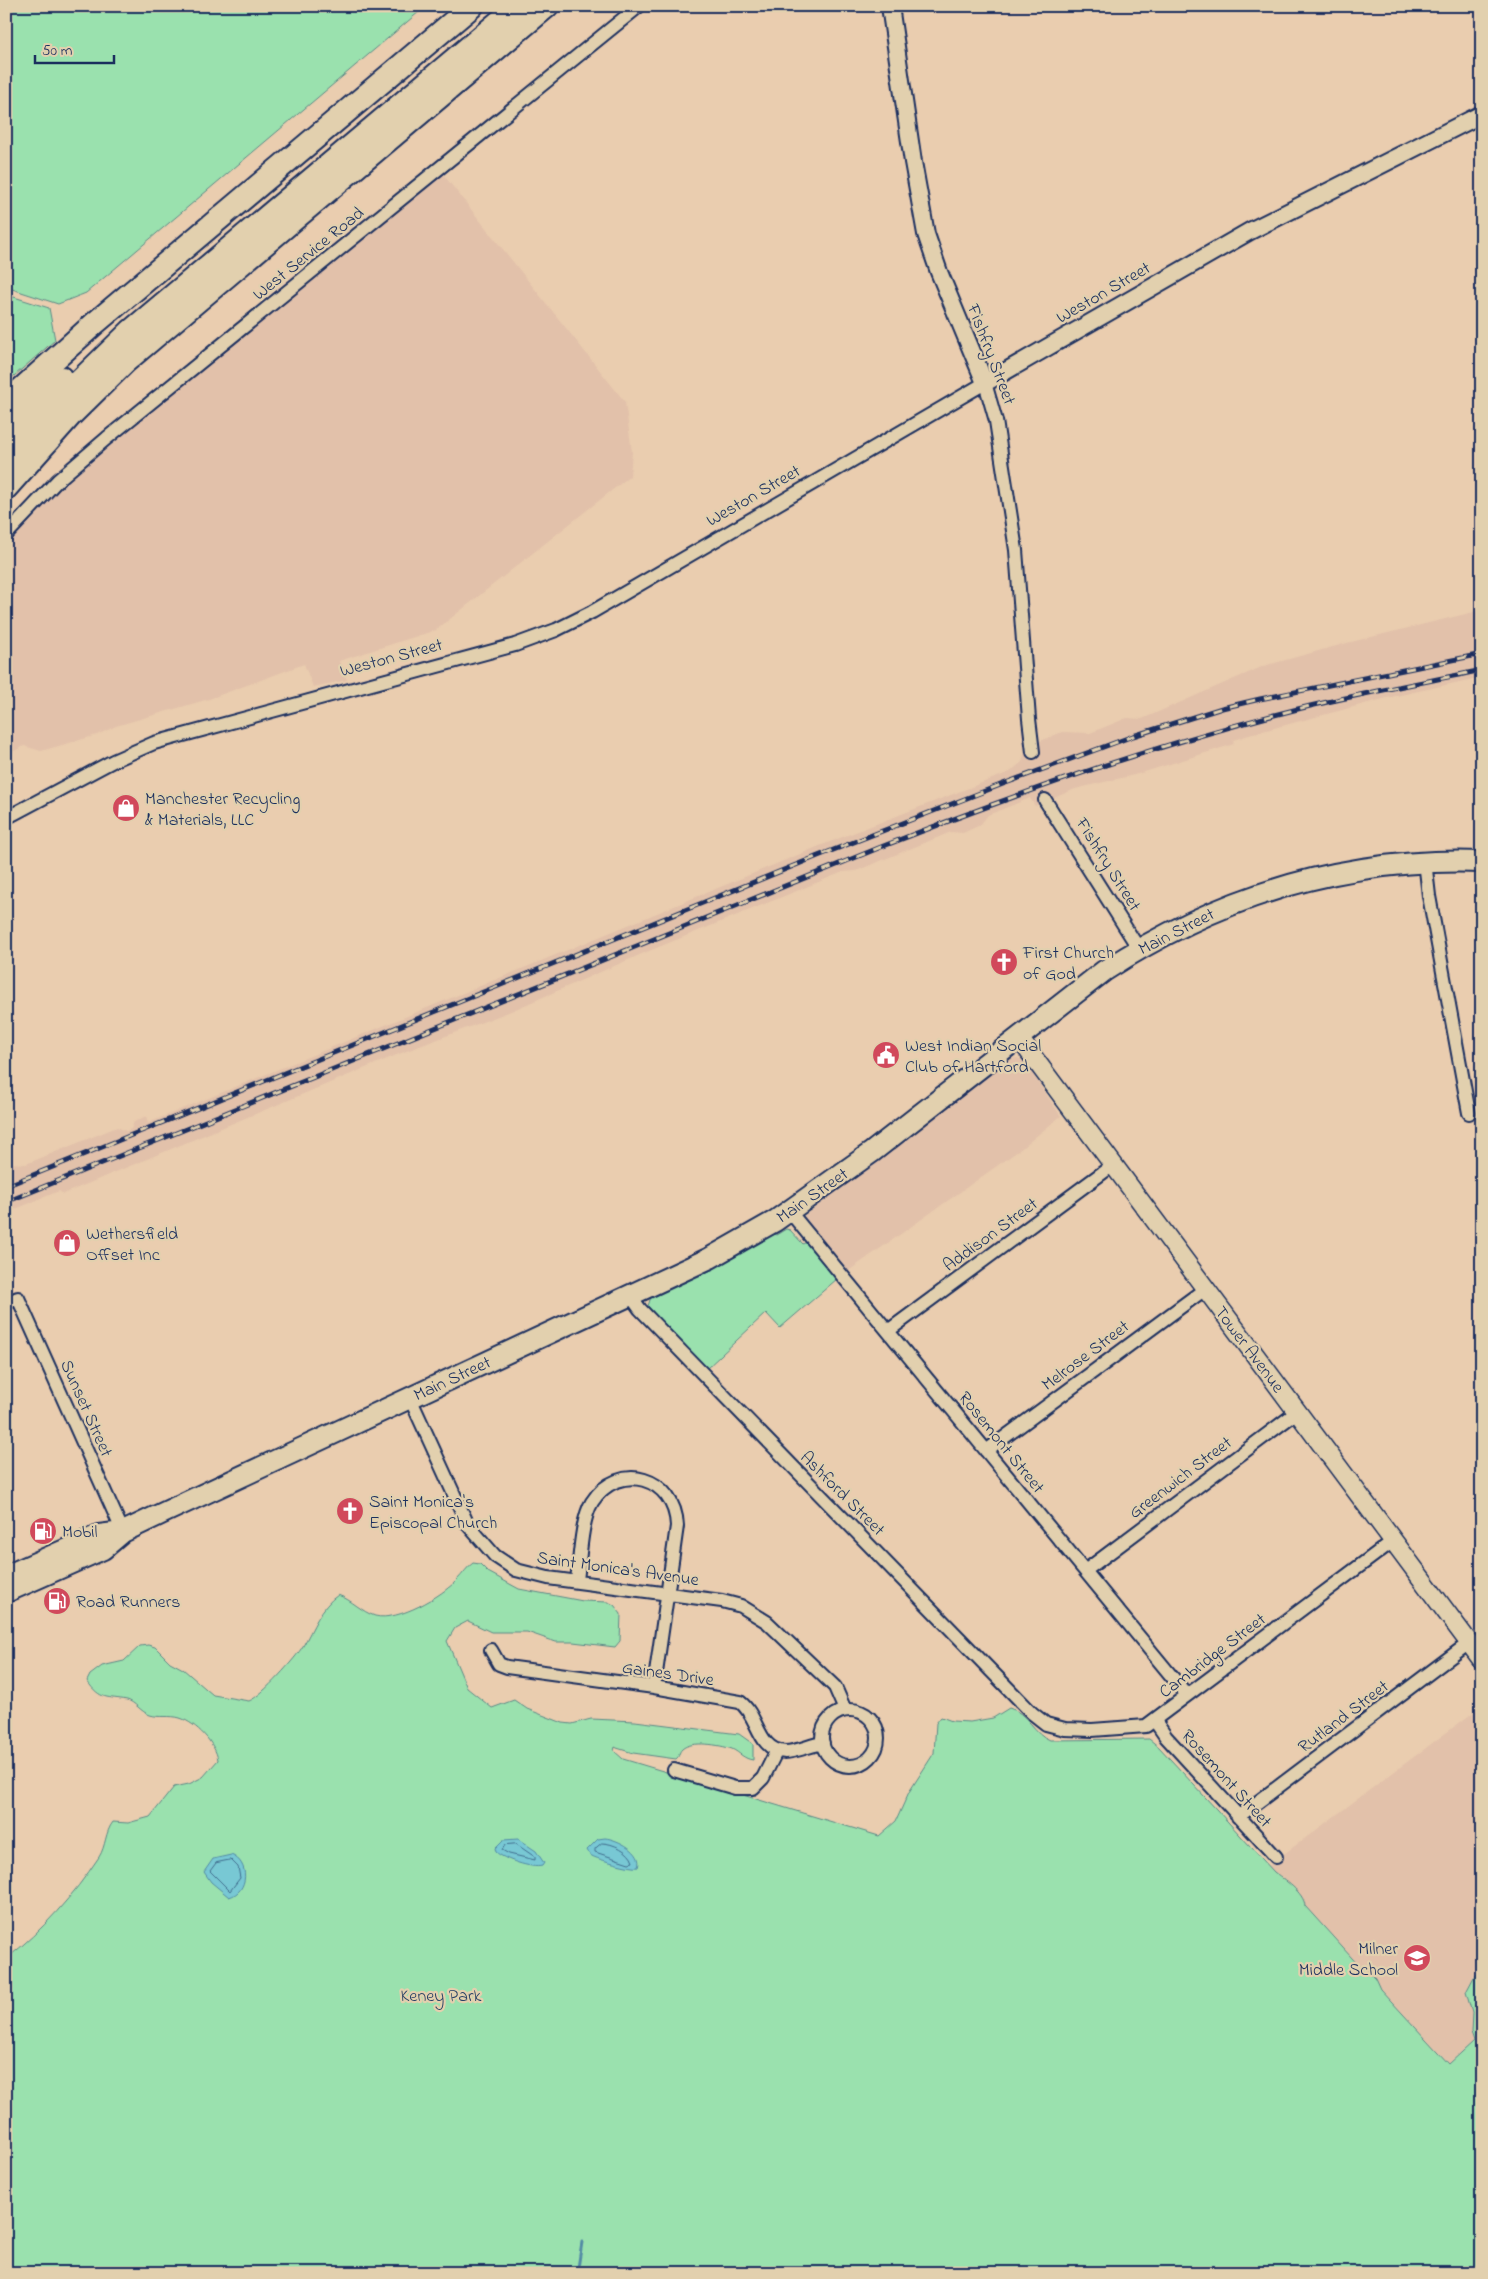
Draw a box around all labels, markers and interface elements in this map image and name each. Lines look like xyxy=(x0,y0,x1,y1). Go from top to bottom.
scale bar xyxy=(35,32,114,64)
text: 50 m xyxy=(42,40,73,62)
street label: West Service Road xyxy=(248,201,371,308)
street label: Weston Street xyxy=(1052,256,1156,331)
street label: Fishfry Street xyxy=(959,300,1021,409)
street label: Weston Street xyxy=(702,459,806,534)
street label: Weston Street xyxy=(337,633,446,685)
place label: Manchester Recycling & Materials, LLC xyxy=(145,787,300,834)
shop icon: Manchester Recycling & Materials, LLC xyxy=(111,793,141,823)
street label: Fishfry Street xyxy=(1068,812,1146,917)
street label: Main Street xyxy=(1134,902,1220,963)
place label: First Church of God xyxy=(1022,941,1114,988)
church icon: First Church of God xyxy=(989,947,1019,977)
place label: West Indian Social Club of Hartford xyxy=(905,1034,1041,1081)
public building icon: West Indian Social Club of Hartford xyxy=(871,1040,901,1070)
street label: Main Street xyxy=(772,1162,854,1231)
street label: Addison Street xyxy=(938,1192,1044,1279)
place label: Wethersfield Offset Inc xyxy=(86,1222,178,1269)
shop icon: Wethersfield Offset Inc xyxy=(52,1228,82,1258)
street label: Tower Avenue xyxy=(1207,1301,1290,1400)
street label: Melrose Street xyxy=(1037,1315,1136,1398)
street label: Main Street xyxy=(410,1351,496,1409)
street label: Sunset Street xyxy=(52,1356,118,1462)
street label: Rosemont Street xyxy=(951,1387,1050,1500)
street label: Greenwich Street xyxy=(1124,1431,1238,1526)
street label: Ashford Street xyxy=(793,1446,890,1543)
place label: Saint Monica's Episcopal Church xyxy=(369,1490,497,1537)
church icon: Saint Monica's Episcopal Church xyxy=(335,1496,365,1526)
fuel station icon: Mobil xyxy=(28,1516,58,1546)
place label: Mobil xyxy=(62,1520,98,1546)
street label: Saint Monica's Avenue xyxy=(535,1546,701,1594)
fuel station icon: Road Runners xyxy=(42,1586,72,1616)
place label: Road Runners xyxy=(76,1590,180,1616)
street label: Cambridge Street xyxy=(1154,1608,1273,1706)
street label: Gaines Drive xyxy=(620,1656,716,1694)
street label: Rutland Street xyxy=(1293,1675,1395,1760)
street label: Rosemont Street xyxy=(1174,1724,1277,1834)
place label: Milner Middle School xyxy=(1299,1937,1398,1984)
school or university icon: Milner Middle School xyxy=(1402,1943,1432,1973)
park label: Keney Park xyxy=(401,1984,481,2010)

